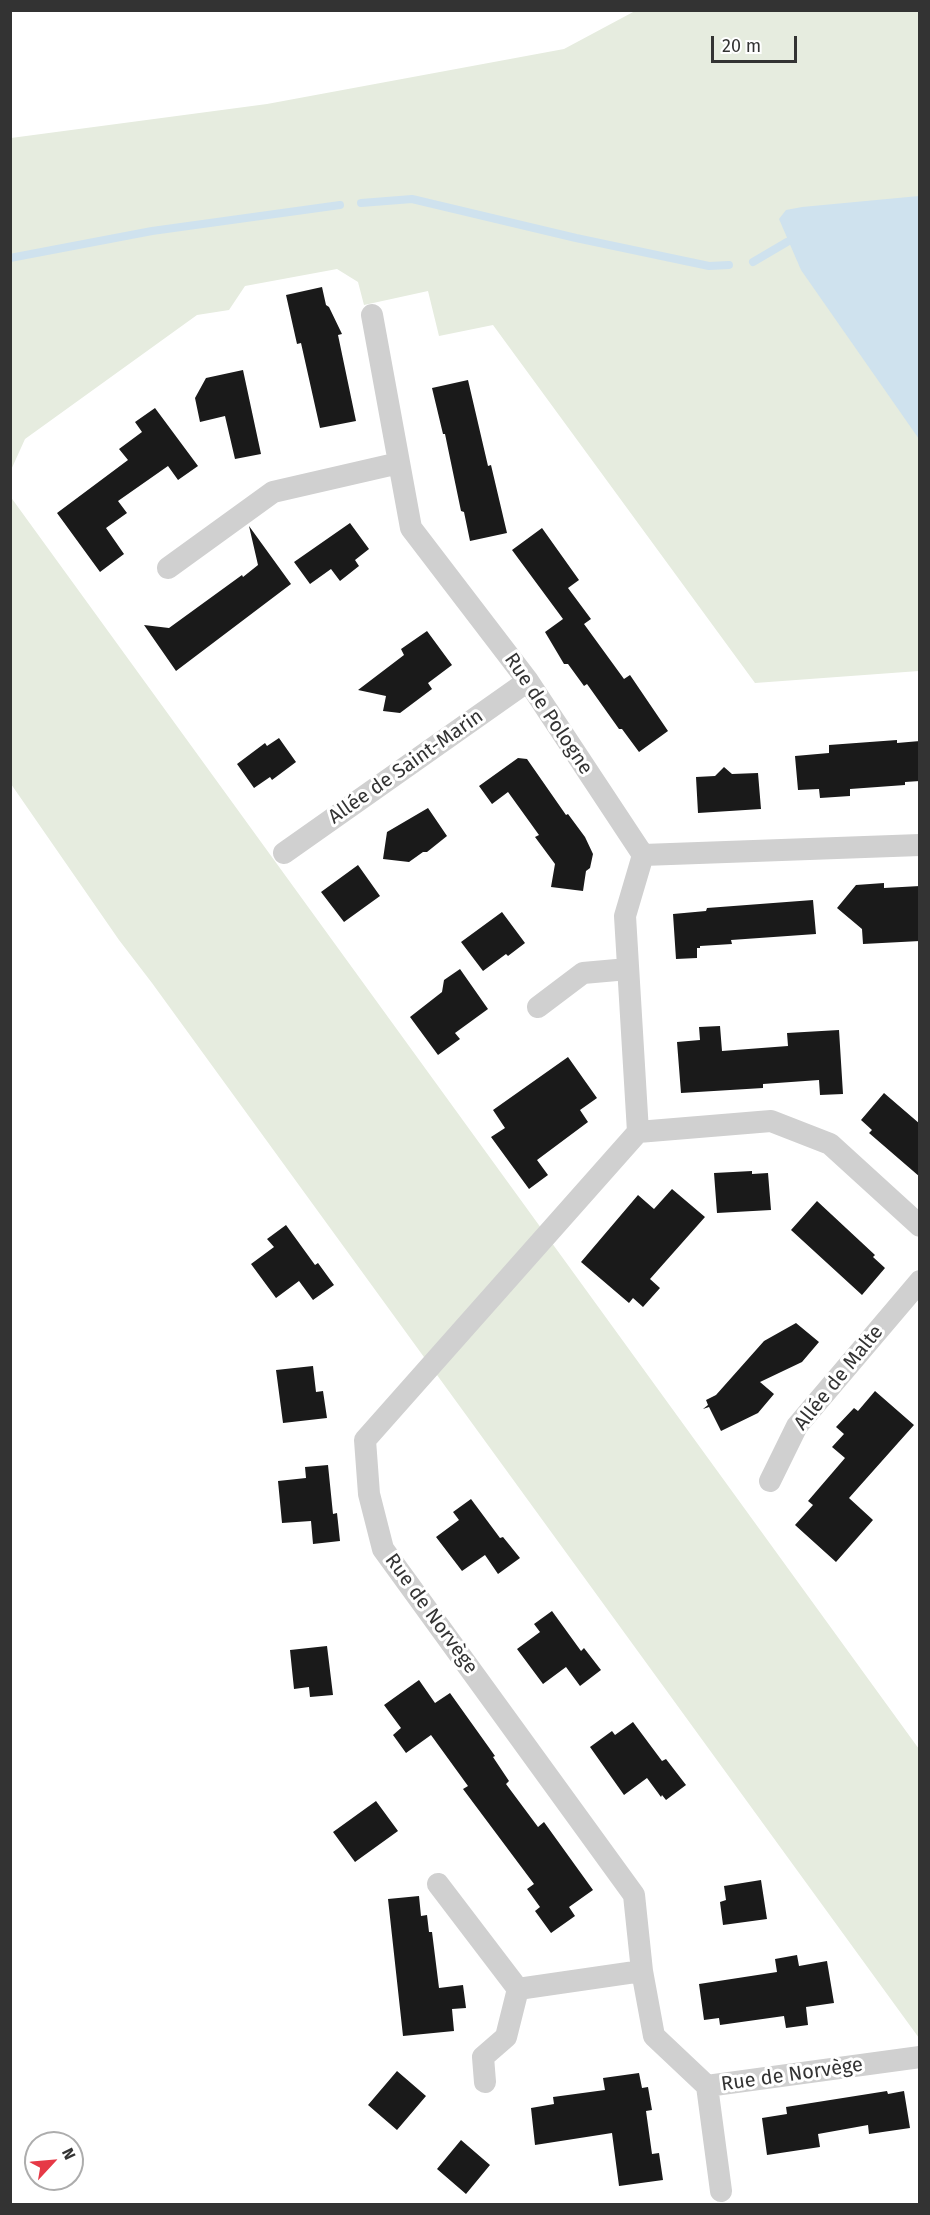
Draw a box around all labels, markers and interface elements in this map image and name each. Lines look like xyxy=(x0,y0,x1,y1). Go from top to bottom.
scale bar xyxy=(714,24,800,62)
text: 20 m xyxy=(722,35,761,57)
street label: Rue de Pologne xyxy=(499,649,597,779)
street label: Allée de Saint-Marin xyxy=(324,705,488,829)
street label: Allée de Malte xyxy=(789,1321,889,1435)
street label: Rue de Norvège xyxy=(379,1549,483,1679)
street label: Rue de Norvège xyxy=(720,2053,864,2097)
north arrow xyxy=(24,2131,84,2191)
text: N xyxy=(58,2145,80,2163)

